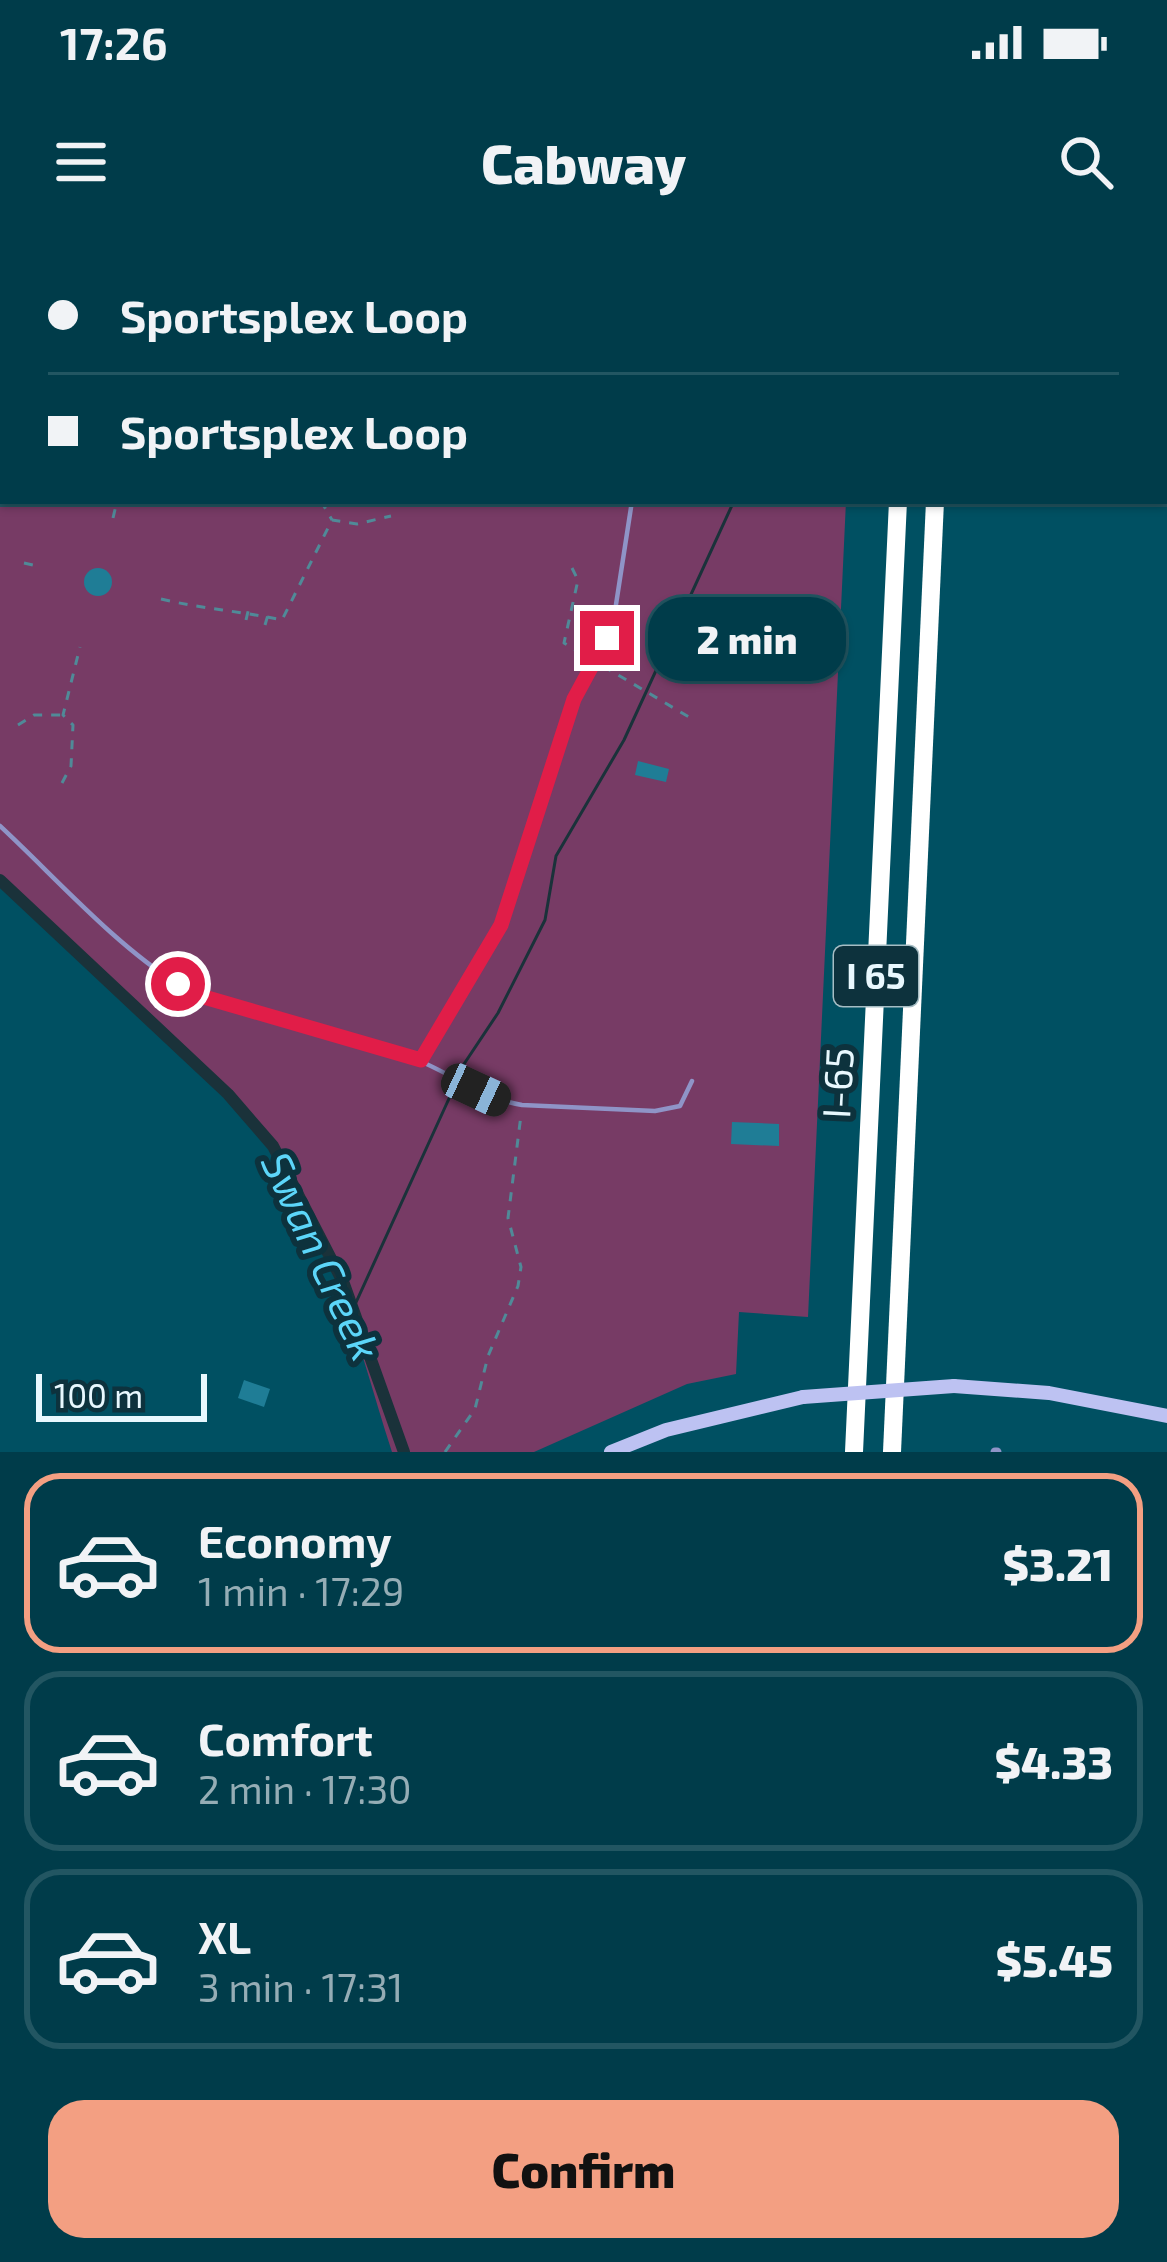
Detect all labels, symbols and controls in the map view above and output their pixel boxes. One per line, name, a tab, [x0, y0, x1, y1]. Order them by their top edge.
text: 17:26	[60, 15, 167, 69]
icon: menu	[48, 129, 114, 195]
icon: search	[1053, 129, 1119, 195]
text: Cabway	[481, 130, 686, 195]
text: Sportsplex Loop	[120, 288, 468, 342]
text: Sportsplex Loop	[120, 404, 468, 458]
callout: 2 min	[649, 596, 847, 680]
route end	[580, 611, 634, 665]
text: 2 min	[696, 615, 798, 662]
road number: I 65	[834, 946, 918, 1006]
route start	[151, 957, 205, 1011]
street label: I-65	[811, 1046, 862, 1120]
car	[436, 1058, 516, 1122]
water label: Swan Creek	[253, 1143, 393, 1367]
scale bar	[36, 1368, 207, 1421]
text: 100 m	[54, 1375, 143, 1415]
icon: car	[54, 1509, 162, 1617]
text: Economy	[198, 1513, 392, 1567]
text: $3.21	[1003, 1536, 1113, 1590]
text: 1 min · 17:29	[198, 1567, 404, 1614]
icon: car	[54, 1707, 162, 1815]
text: Comfort	[198, 1711, 373, 1765]
text: $4.33	[994, 1734, 1113, 1788]
text: 2 min · 17:30	[198, 1765, 412, 1812]
icon: car	[54, 1905, 162, 2013]
text: XL	[198, 1909, 251, 1963]
text: $5.45	[996, 1932, 1113, 1986]
text: 3 min · 17:31	[198, 1963, 403, 2010]
button: Confirm	[48, 2100, 1119, 2238]

